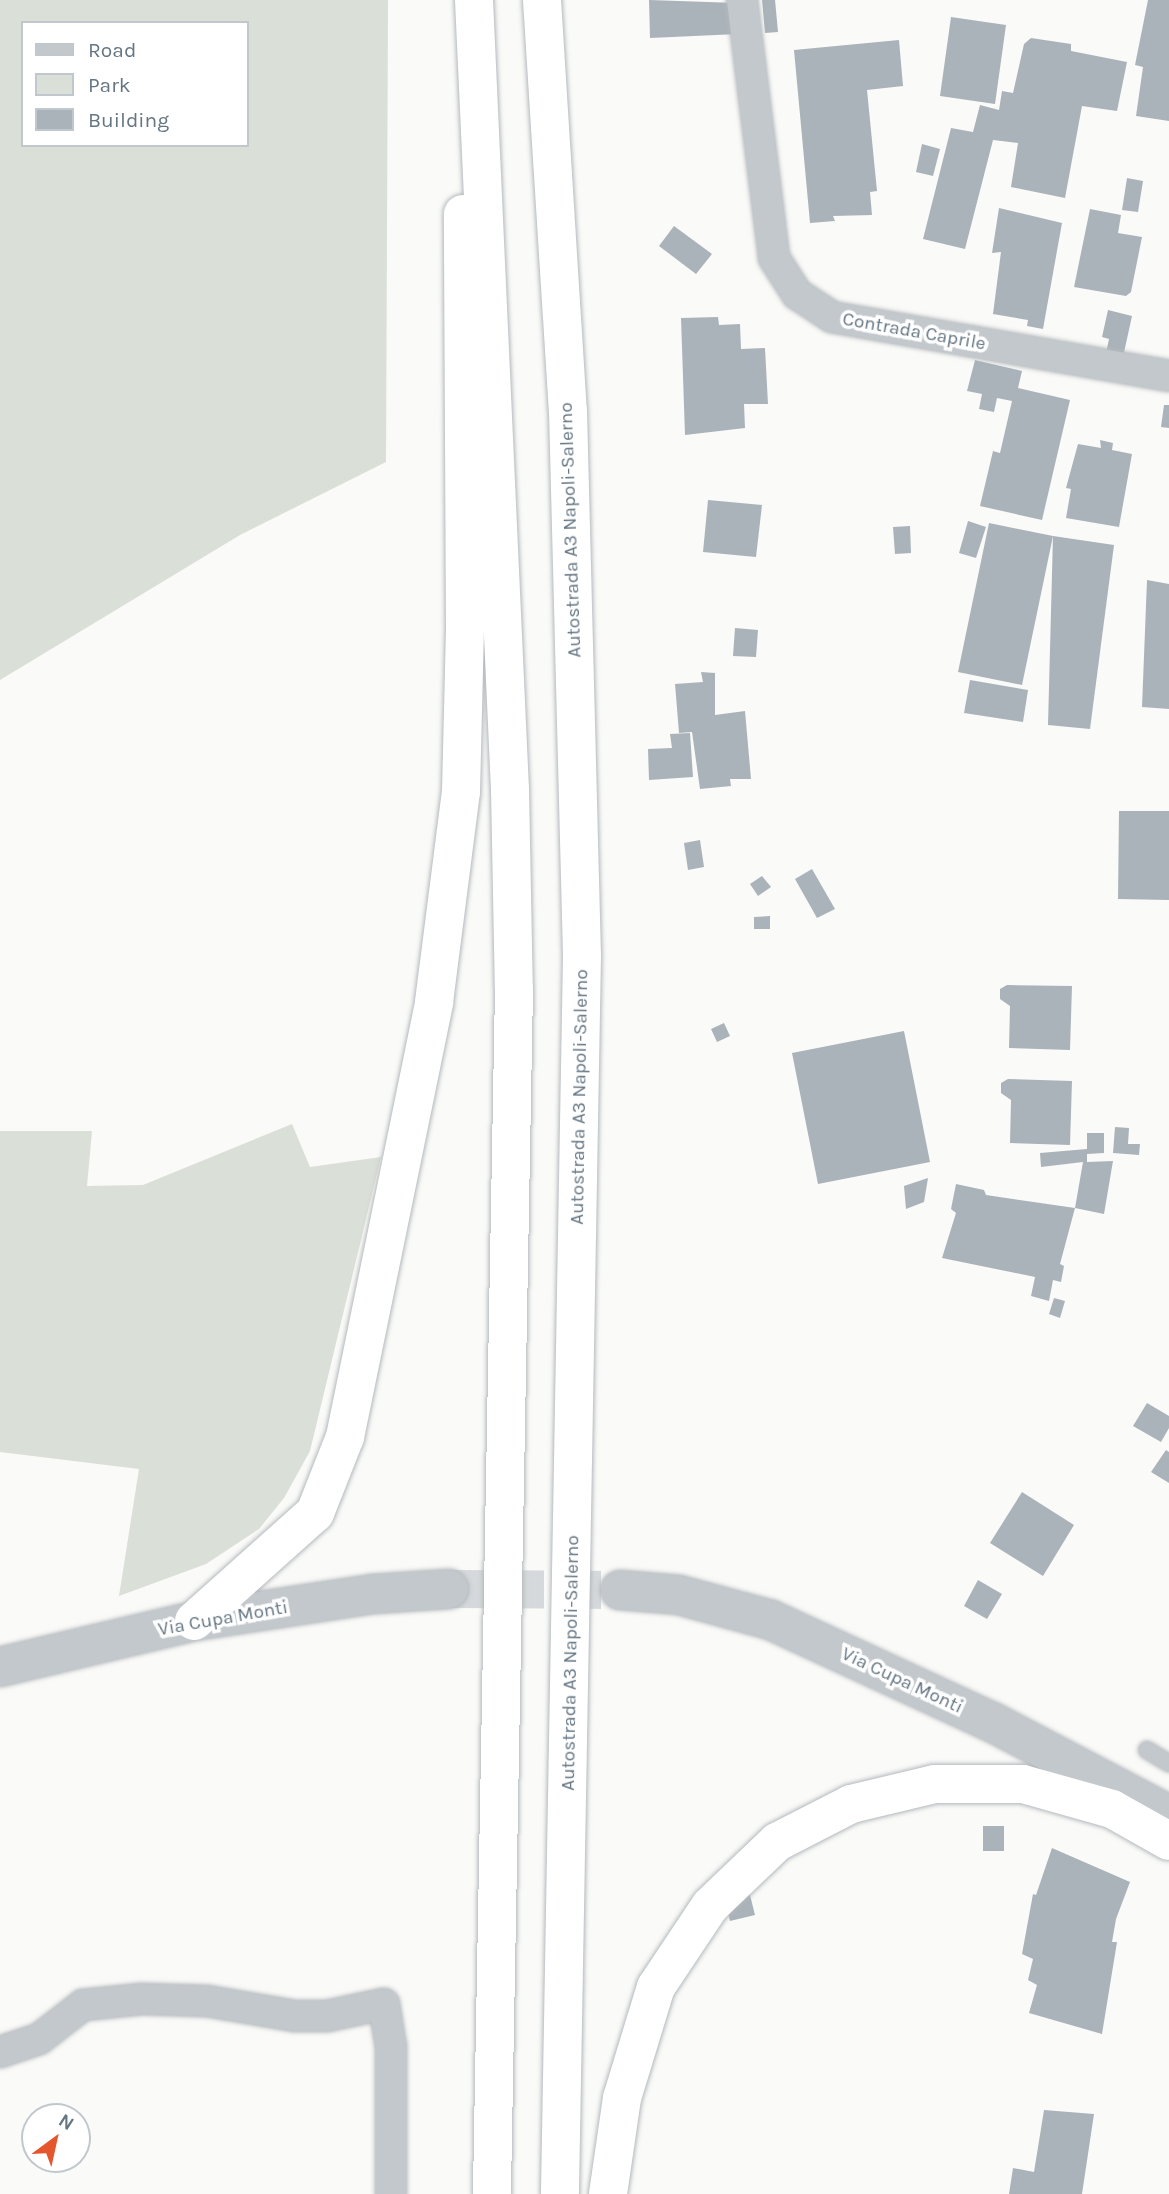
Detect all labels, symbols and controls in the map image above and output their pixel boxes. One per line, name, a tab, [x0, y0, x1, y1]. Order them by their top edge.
legend	[21, 21, 248, 147]
text: Road	[88, 38, 136, 62]
text: Park	[88, 73, 131, 97]
text: Building	[88, 108, 169, 132]
street label: Contrada Caprile	[841, 308, 987, 356]
street label: Autostrada A3 Napoli-Salerno	[555, 402, 587, 658]
street label: Autostrada A3 Napoli-Salerno	[566, 969, 594, 1225]
street label: Autostrada A3 Napoli-Salerno	[557, 1535, 585, 1791]
street label: Via Cupa Monti	[156, 1596, 290, 1642]
street label: Via Cupa Monti	[838, 1643, 966, 1719]
north arrow	[21, 2103, 91, 2173]
text: N	[55, 2109, 78, 2135]

